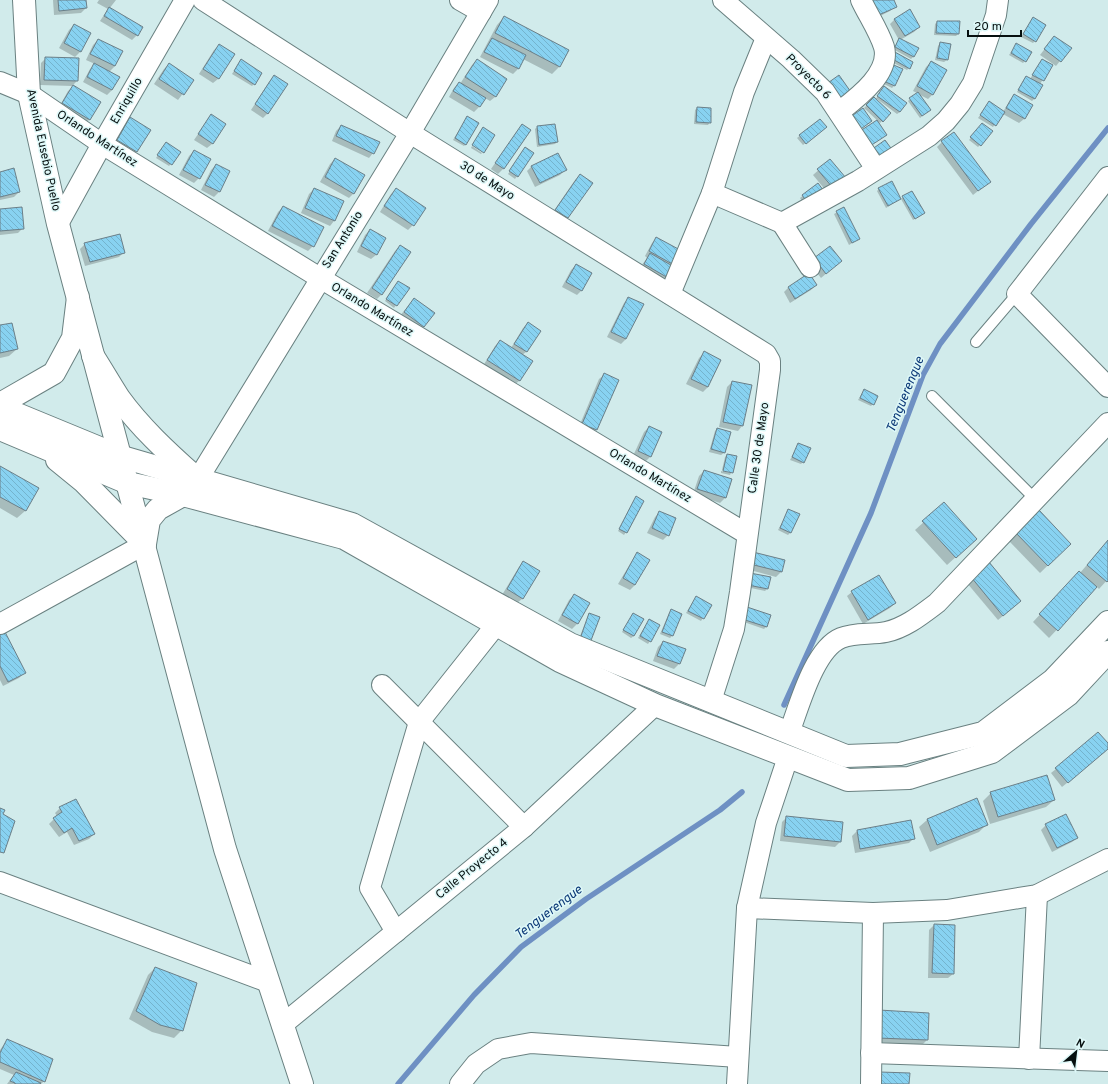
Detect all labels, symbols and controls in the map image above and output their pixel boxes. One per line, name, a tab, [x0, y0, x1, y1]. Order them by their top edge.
scale bar	[968, 12, 1021, 38]
text: 20 m	[974, 19, 1002, 35]
street label: Proyecto 6	[782, 51, 834, 103]
street label: Enriquillo	[107, 75, 147, 127]
street label: Avenida Eusebio Puello	[22, 87, 64, 213]
street label: Orlando Martínez	[53, 107, 141, 171]
street label: 30 de Mayo	[456, 158, 518, 204]
street label: San Antonio	[319, 208, 367, 272]
street label: Orlando Martínez	[328, 279, 416, 341]
water label: Tenguerengue	[884, 354, 929, 435]
street label: Calle 30 de Mayo	[745, 401, 773, 495]
street label: Orlando Martínez	[606, 445, 694, 507]
street label: Calle Proyecto 4	[433, 835, 511, 903]
water label: Tenguerengue	[512, 882, 586, 944]
north arrow	[1056, 1032, 1096, 1072]
text: N	[1073, 1036, 1087, 1052]

